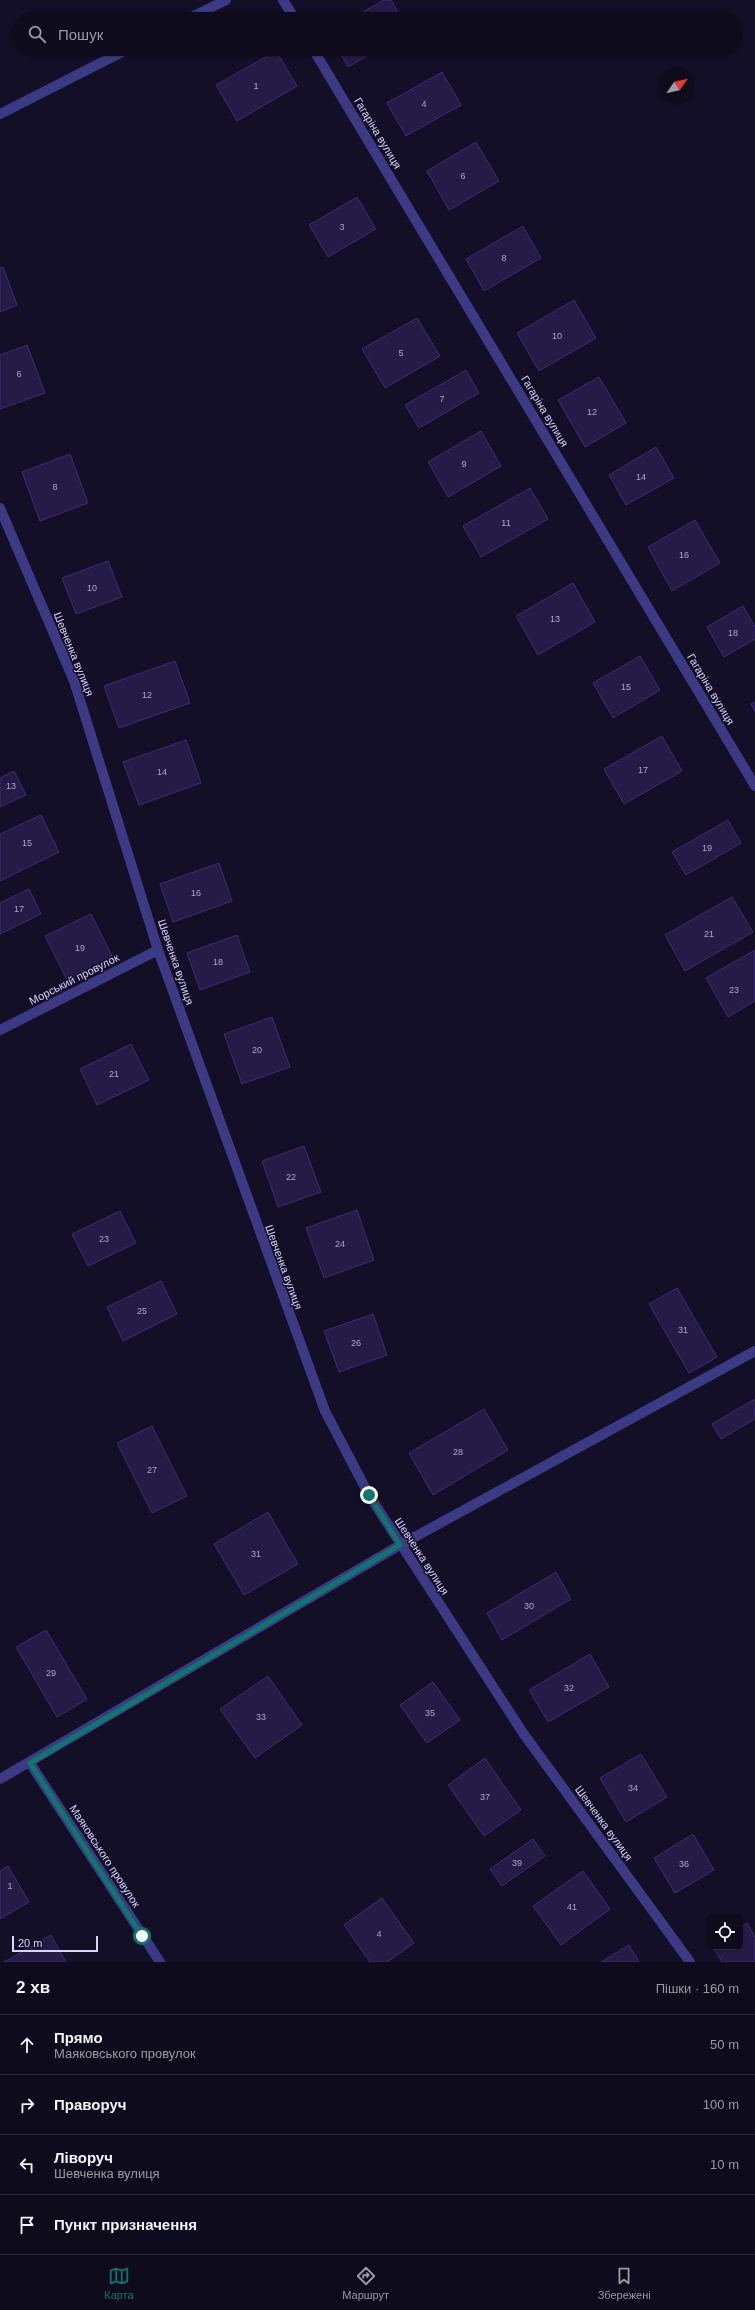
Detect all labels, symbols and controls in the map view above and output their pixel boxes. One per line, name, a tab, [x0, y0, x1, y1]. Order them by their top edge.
search box	[12, 12, 743, 56]
icon: search	[26, 23, 48, 45]
text: Пошук	[58, 26, 103, 43]
north arrow	[659, 68, 695, 104]
house number: 1	[253, 81, 259, 91]
street label: Гагаріна вулиця	[352, 95, 404, 171]
house number: 4	[421, 99, 427, 109]
house number: 6	[460, 171, 466, 181]
house number: 3	[339, 222, 345, 232]
house number: 8	[501, 253, 507, 263]
house number: 10	[552, 331, 562, 341]
house number: 5	[398, 348, 404, 358]
house number: 6	[16, 369, 22, 379]
street label: Гагаріна вулиця	[519, 373, 571, 449]
house number: 7	[439, 394, 445, 404]
house number: 12	[587, 407, 597, 417]
house number: 9	[461, 459, 467, 469]
house number: 14	[636, 472, 646, 482]
house number: 8	[52, 482, 58, 492]
house number: 11	[501, 518, 511, 528]
house number: 16	[679, 550, 689, 560]
house number: 10	[87, 583, 97, 593]
street label: Шевченка вулиця	[52, 610, 96, 698]
house number: 13	[550, 614, 560, 624]
house number: 18	[728, 628, 738, 638]
street label: Гагаріна вулиця	[685, 651, 737, 727]
house number: 15	[621, 682, 631, 692]
house number: 12	[142, 690, 152, 700]
house number: 17	[638, 765, 648, 775]
house number: 14	[157, 767, 167, 777]
house number: 13	[6, 781, 16, 791]
house number: 15	[22, 838, 32, 848]
house number: 19	[702, 843, 712, 853]
house number: 16	[191, 888, 201, 898]
house number: 17	[14, 904, 24, 914]
street label: Шевченка вулиця	[156, 918, 196, 1006]
house number: 21	[704, 929, 714, 939]
house number: 19	[75, 943, 85, 953]
street label: Морський провулок	[27, 951, 121, 1007]
house number: 18	[213, 957, 223, 967]
house number: 23	[729, 985, 739, 995]
house number: 20	[252, 1045, 262, 1055]
house number: 21	[109, 1069, 119, 1079]
house number: 22	[286, 1172, 296, 1182]
street label: Шевченка вулиця	[263, 1223, 305, 1311]
house number: 23	[99, 1234, 109, 1244]
house number: 24	[335, 1239, 345, 1249]
house number: 25	[137, 1306, 147, 1316]
house number: 31	[678, 1325, 688, 1335]
house number: 26	[351, 1338, 361, 1348]
house number: 28	[453, 1447, 463, 1457]
house number: 27	[147, 1465, 157, 1475]
route end	[360, 1486, 378, 1504]
street label: Шевченка вулиця	[393, 1515, 451, 1597]
house number: 31	[251, 1549, 261, 1559]
house number: 30	[524, 1601, 534, 1611]
house number: 29	[46, 1668, 56, 1678]
house number: 32	[564, 1683, 574, 1693]
house number: 35	[425, 1708, 435, 1718]
house number: 33	[256, 1712, 266, 1722]
street label: Шевченка вулиця	[573, 1783, 635, 1863]
house number: 34	[628, 1783, 638, 1793]
house number: 37	[480, 1792, 490, 1802]
street label: Маяковського провулок	[67, 1802, 143, 1910]
house number: 39	[512, 1858, 522, 1868]
house number: 36	[679, 1859, 689, 1869]
house number: 1	[7, 1881, 13, 1891]
house number: 41	[567, 1902, 577, 1912]
map controls	[707, 1914, 743, 1950]
button: locate	[707, 1914, 743, 1950]
route start	[133, 1927, 151, 1945]
house number: 4	[376, 1929, 382, 1939]
scale bar	[12, 1934, 98, 1953]
text: 20 m	[18, 1937, 42, 1949]
text: 2 хв	[16, 1978, 50, 1997]
text: Пішки · 160 m	[656, 1981, 739, 1996]
text: Прямо	[54, 2029, 103, 2046]
icon: ahead	[16, 2034, 38, 2056]
text: 50 m	[710, 2037, 739, 2052]
text: Маяковського провулок	[54, 2046, 196, 2061]
icon: right	[16, 2094, 38, 2116]
text: Праворуч	[54, 2096, 127, 2113]
text: 100 m	[703, 2097, 739, 2112]
text: Ліворуч	[54, 2149, 113, 2166]
icon: left	[16, 2154, 38, 2176]
text: 10 m	[710, 2157, 739, 2172]
text: Шевченка вулиця	[54, 2166, 160, 2181]
icon: arrive	[16, 2214, 38, 2236]
text: Пункт призначення	[54, 2216, 197, 2233]
tab: Карта	[104, 2265, 134, 2301]
tab: Маршрут	[342, 2265, 389, 2301]
tab: Збережені	[598, 2265, 651, 2301]

